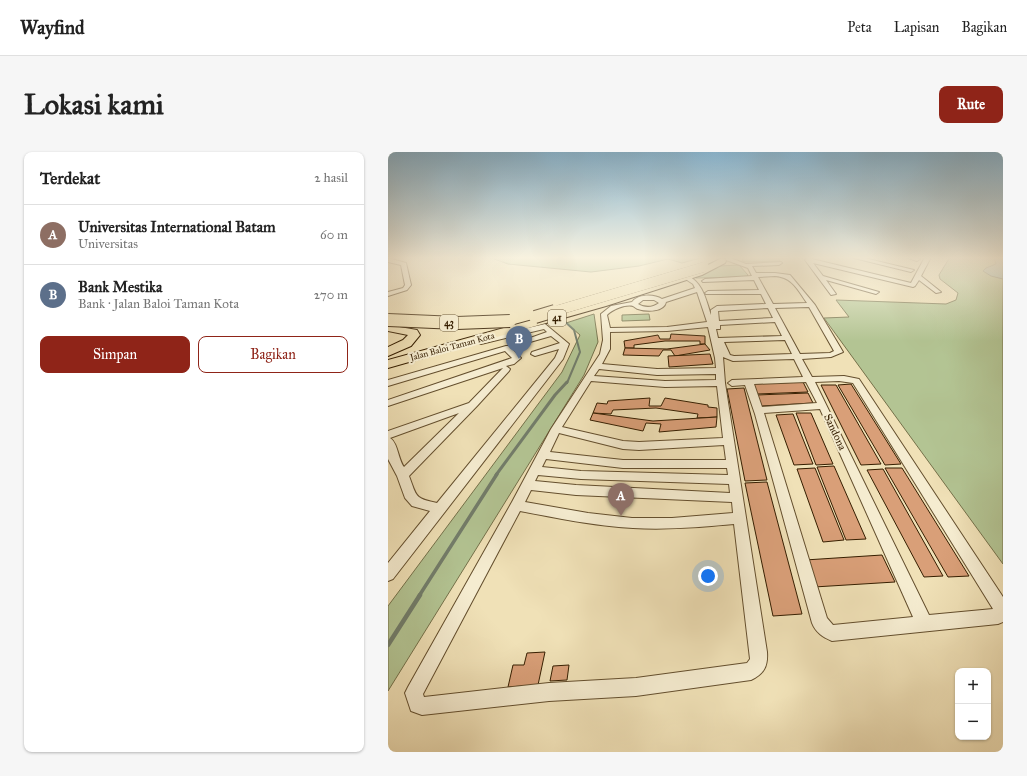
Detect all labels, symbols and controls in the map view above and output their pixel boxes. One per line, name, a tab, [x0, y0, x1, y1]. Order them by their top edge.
text: Wayfind	[20, 16, 85, 39]
text: Peta	[847, 19, 872, 36]
text: Lapisan	[894, 19, 939, 36]
text: Bagikan	[961, 19, 1007, 36]
button: Rute	[939, 86, 1003, 123]
text: Lokasi kami	[24, 87, 164, 122]
text: Terdekat	[40, 168, 100, 189]
text: 2 hasil	[314, 170, 348, 186]
text: Universitas International Batam	[78, 218, 276, 236]
text: A	[49, 227, 57, 243]
text: 60 m	[320, 227, 348, 243]
text: Universitas	[78, 236, 138, 252]
text: Bank Mestika	[78, 278, 162, 296]
text: B	[49, 287, 57, 303]
text: 270 m	[314, 287, 348, 303]
text: Bank · Jalan Baloi Taman Kota	[78, 296, 239, 312]
road number: 41	[548, 310, 566, 326]
road number: 43	[440, 315, 458, 331]
pin: B	[506, 326, 532, 359]
street label: Jalan Baloi Taman Kota	[408, 329, 496, 364]
button: Simpan	[40, 336, 190, 373]
button: Bagikan	[198, 336, 348, 373]
street label: Sandona	[821, 412, 849, 453]
pin: A	[608, 483, 634, 516]
your location	[698, 566, 718, 586]
map controls	[955, 668, 991, 740]
button: +	[955, 668, 991, 704]
button: −	[955, 704, 991, 740]

